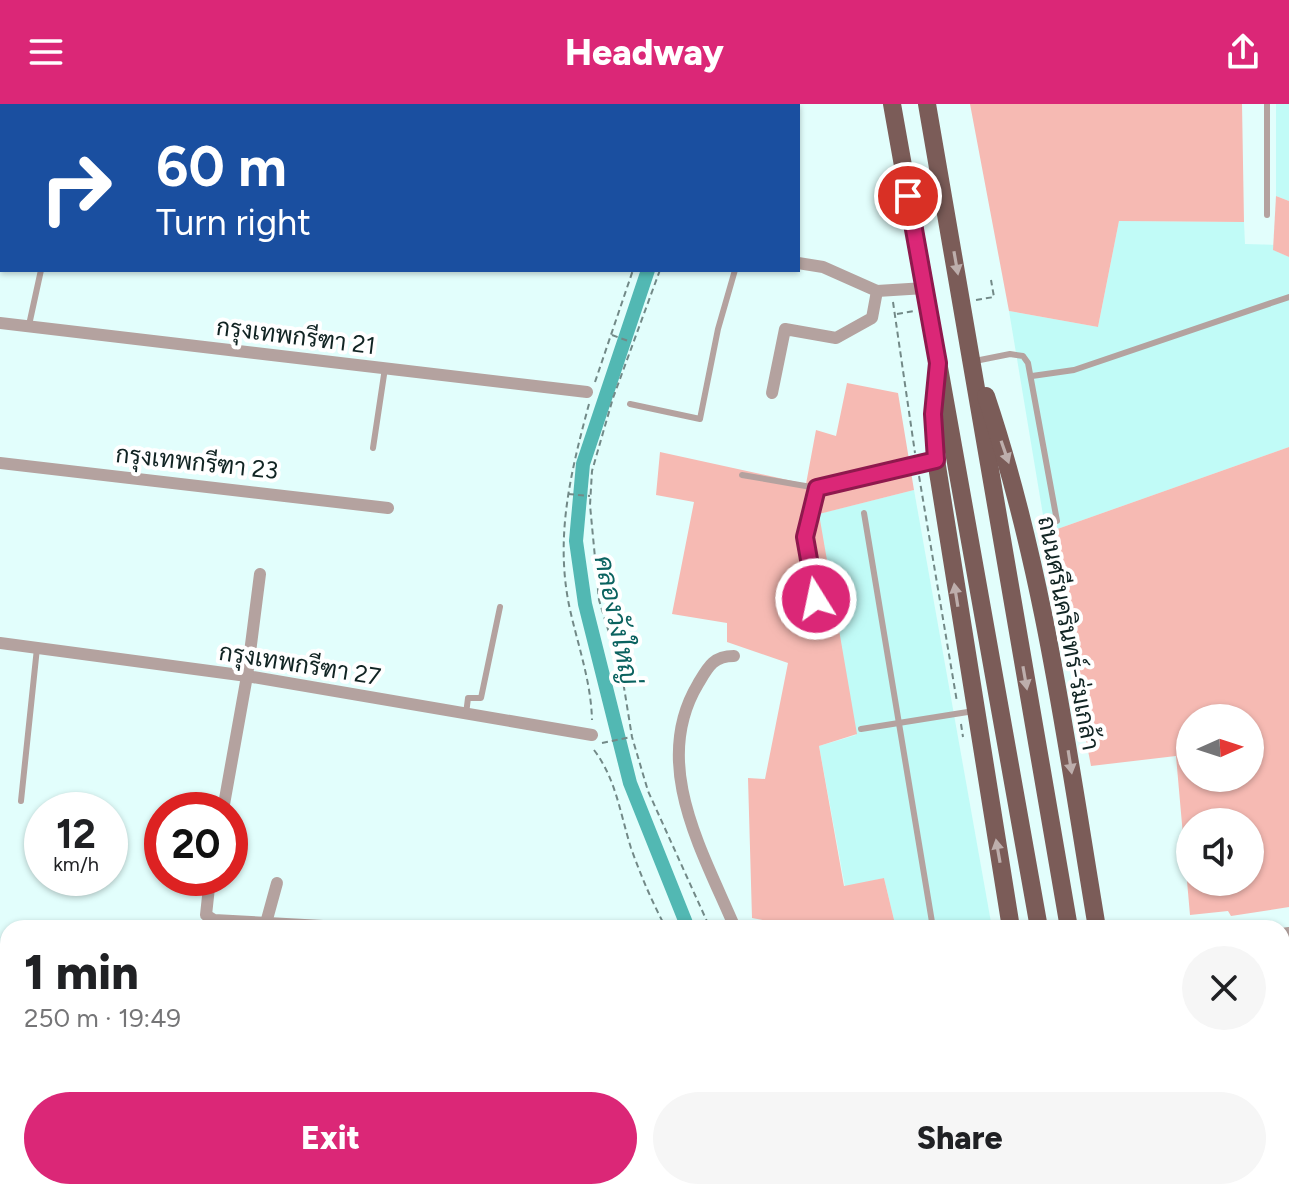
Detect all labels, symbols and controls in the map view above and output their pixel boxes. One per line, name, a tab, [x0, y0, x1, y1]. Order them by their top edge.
icon: menu	[24, 30, 68, 74]
icon: share	[1221, 30, 1265, 74]
text: Headway	[565, 31, 724, 74]
text: 60 m	[156, 133, 287, 200]
icon: right	[24, 136, 128, 240]
pin	[874, 162, 942, 230]
icon: arrive	[886, 174, 930, 218]
text: Turn right	[156, 201, 311, 244]
one-way arrow	[950, 251, 962, 276]
street label: กรุงเทพกรีฑา 21	[215, 312, 377, 362]
street label: กรุงเทพกรีฑา 23	[114, 439, 280, 487]
one-way arrow	[1000, 441, 1012, 465]
street label: ถนนศรีนครินทร์-ร่มเกล้า	[1032, 513, 1107, 752]
water label: คลองวังใหญ่	[588, 553, 647, 689]
position arrow	[774, 557, 858, 641]
one-way arrow	[949, 582, 961, 607]
street label: กรุงเทพกรีฑา 27	[217, 637, 383, 693]
one-way arrow	[1019, 665, 1031, 690]
north arrow	[1176, 704, 1264, 792]
map controls	[1176, 704, 1264, 896]
one-way arrow	[1064, 749, 1076, 774]
speed limit sign: 20	[144, 792, 248, 896]
button: sound	[1176, 808, 1264, 896]
text: 12	[56, 810, 96, 858]
one-way arrow	[991, 838, 1004, 863]
text: km/h	[53, 852, 99, 876]
text: 1 min	[24, 943, 139, 1001]
button: close	[1182, 946, 1266, 1030]
text: 250 m · 19:49	[24, 1002, 181, 1034]
button: Exit	[24, 1092, 637, 1184]
button: Share	[653, 1092, 1266, 1184]

